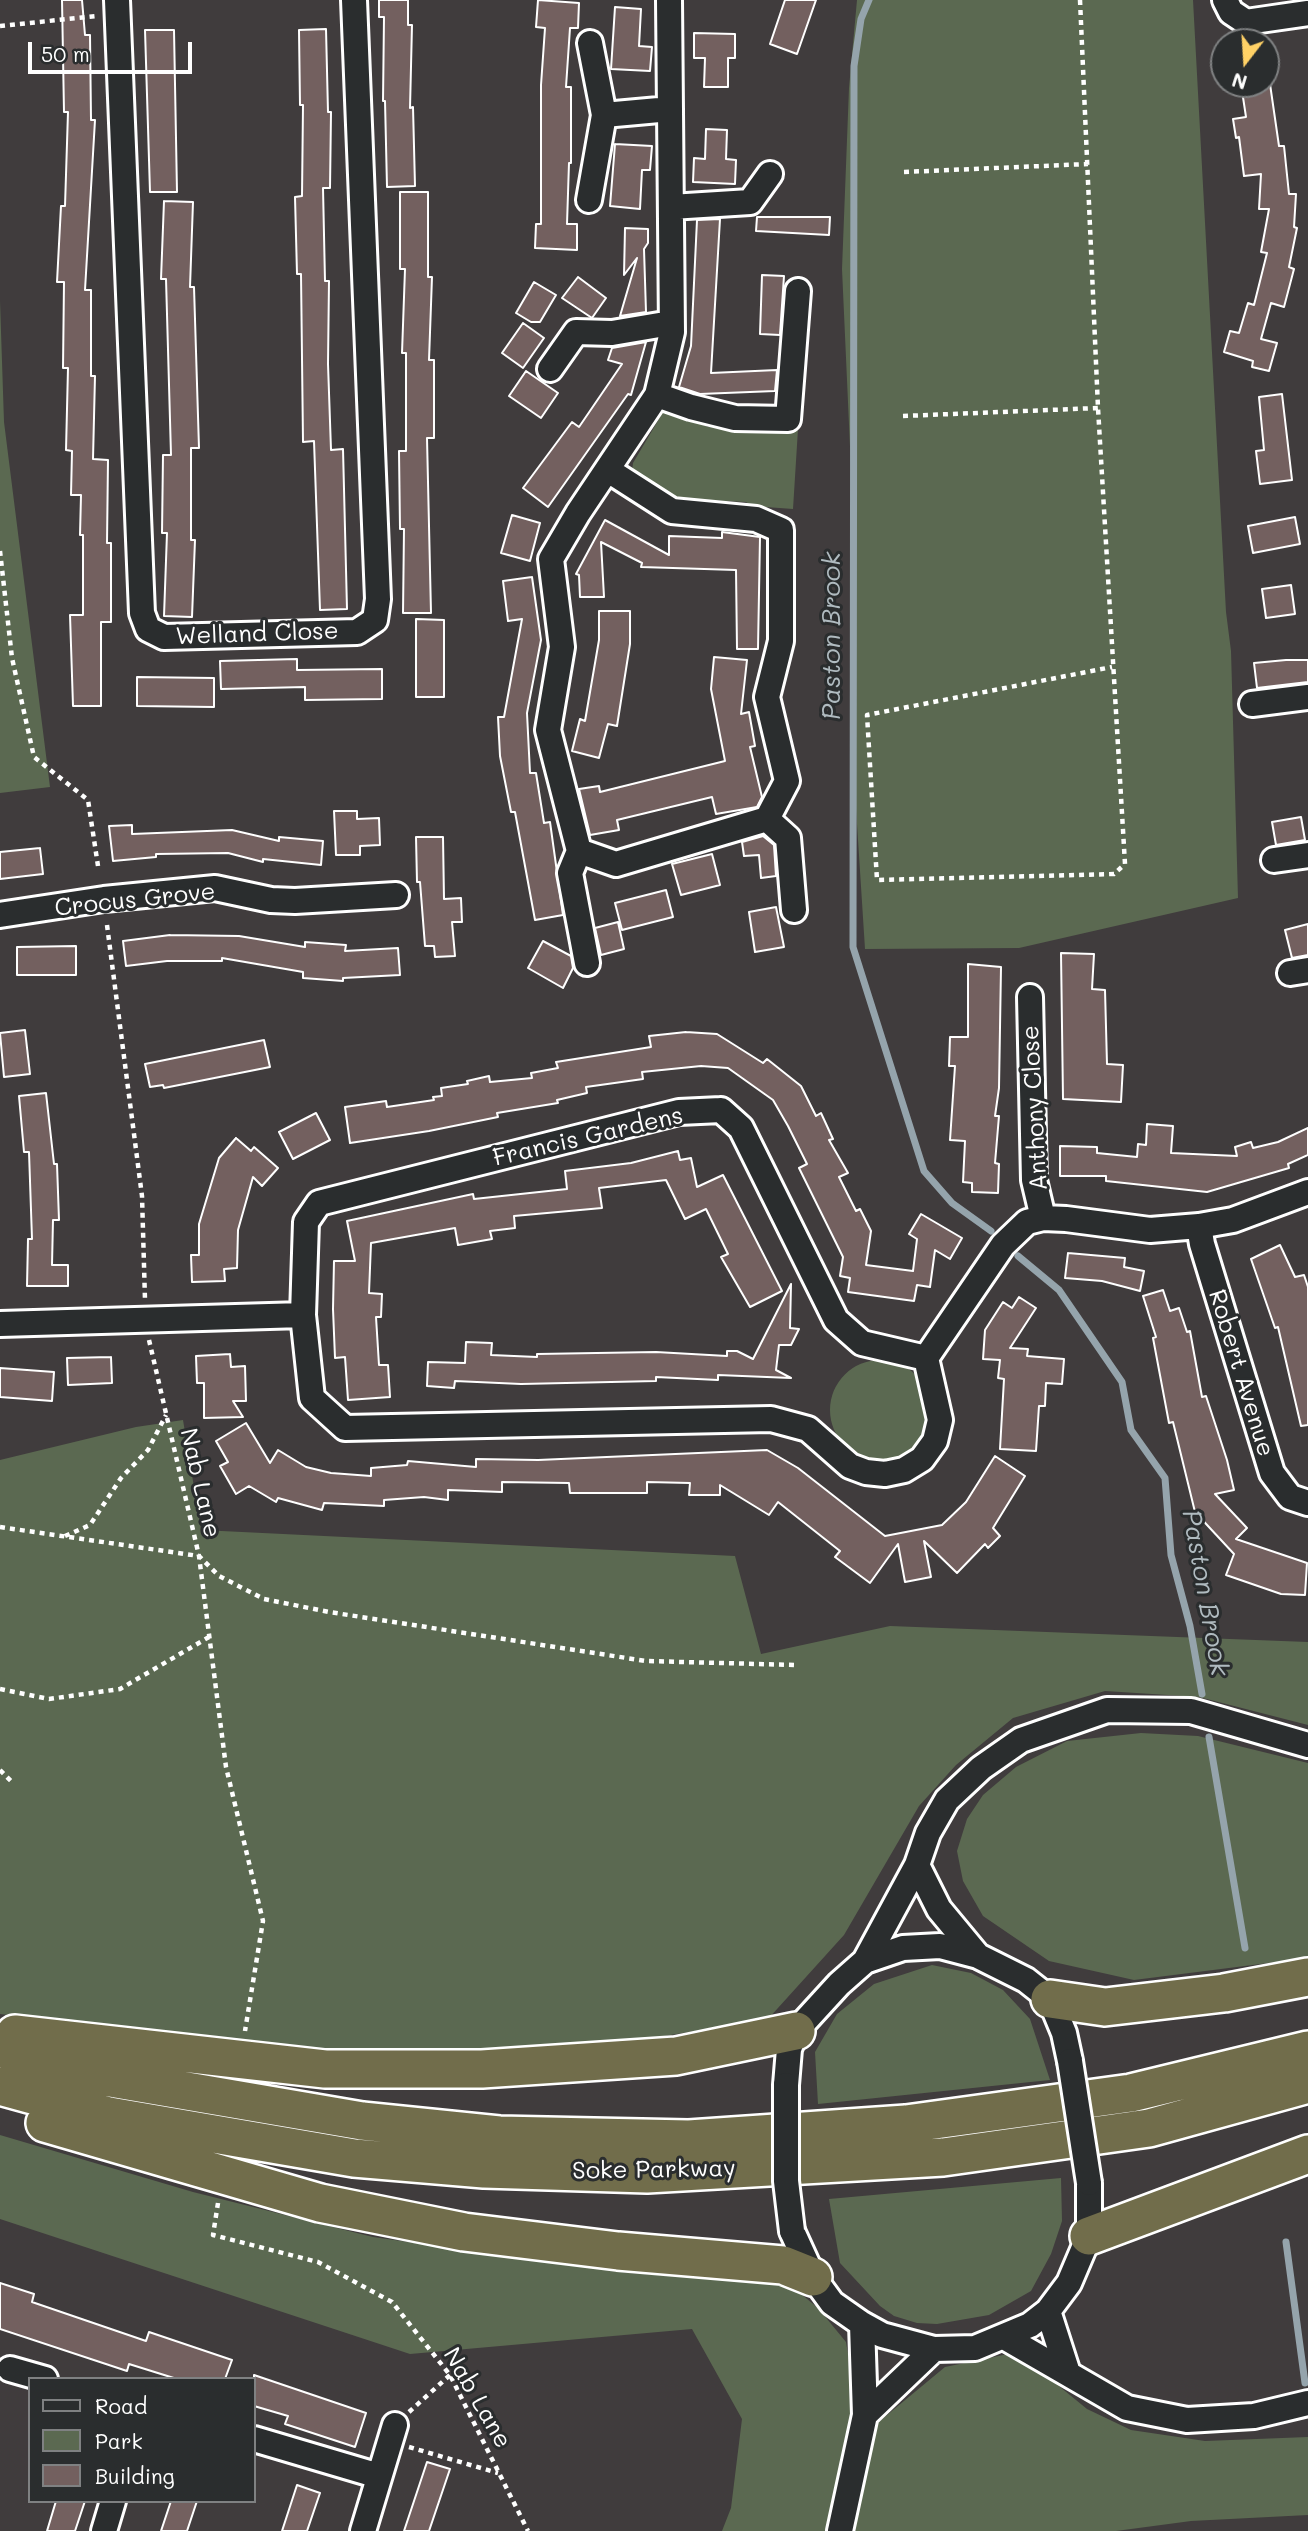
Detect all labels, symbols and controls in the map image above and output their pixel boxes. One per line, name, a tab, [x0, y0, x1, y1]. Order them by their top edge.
scale bar	[32, 28, 196, 72]
north arrow	[1210, 28, 1280, 98]
text: 50 m	[41, 40, 90, 67]
text: N	[1229, 68, 1250, 96]
water label: Paston Brook	[816, 552, 848, 720]
street label: Welland Close	[175, 617, 339, 651]
street label: Crocus Grove	[53, 877, 217, 923]
street label: Anthony Close	[1016, 1025, 1054, 1191]
street label: Francis Gardens	[490, 1101, 686, 1173]
street label: Robert Avenue	[1202, 1286, 1280, 1460]
street label: Nab Lane	[173, 1426, 227, 1540]
water label: Paston Brook	[1175, 1507, 1235, 1679]
street label: Soke Parkway	[572, 2154, 736, 2186]
street label: Nab Lane	[437, 2343, 517, 2453]
legend	[28, 2377, 256, 2503]
text: Road	[95, 2392, 147, 2419]
text: Park	[95, 2427, 143, 2454]
text: Building	[95, 2462, 175, 2489]

